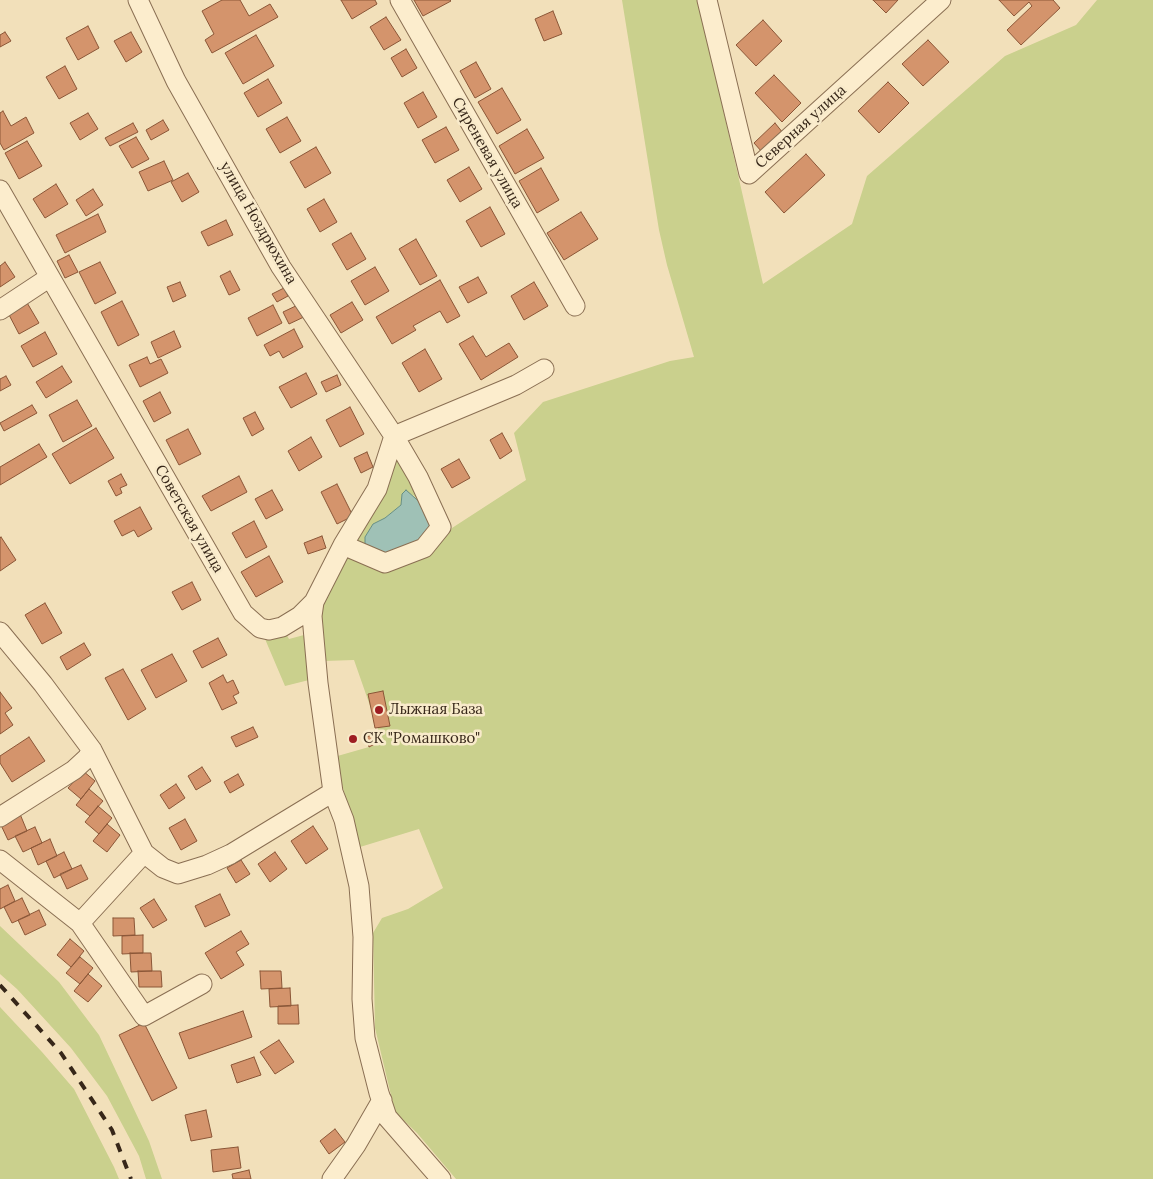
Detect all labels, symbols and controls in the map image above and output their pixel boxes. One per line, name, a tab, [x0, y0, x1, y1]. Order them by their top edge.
street label: Северная улица	[752, 82, 850, 172]
street label: Сиреневая улица	[448, 94, 526, 212]
street label: улица Ноздрюхина	[216, 158, 300, 288]
street label: Советская улица	[151, 462, 227, 576]
place label: Лыжная База	[389, 701, 483, 719]
marker: Лыжная База	[373, 704, 385, 716]
place label: СК "Ромашково"	[363, 730, 480, 748]
marker: СК "Ромашково"	[347, 733, 359, 745]

